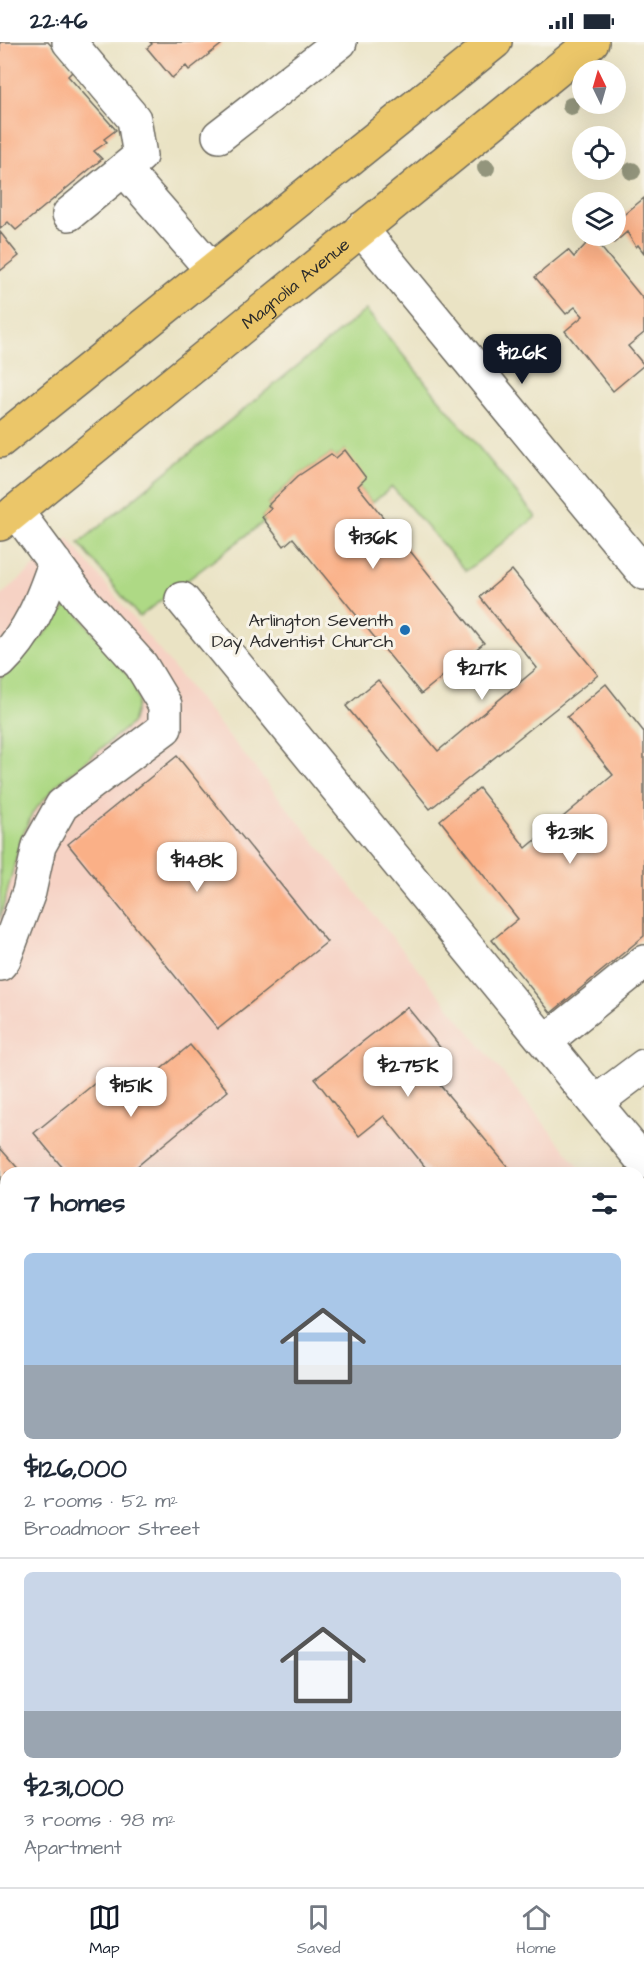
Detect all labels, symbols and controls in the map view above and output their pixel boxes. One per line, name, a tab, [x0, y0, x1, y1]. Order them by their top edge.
text: 22:46	[30, 6, 88, 37]
north arrow	[572, 60, 626, 114]
map controls	[572, 60, 626, 246]
button: locate	[572, 126, 626, 180]
button: layers	[572, 192, 626, 246]
street label: Magnolia Avenue	[236, 232, 355, 335]
pin: $126K	[480, 334, 564, 385]
text: $126K	[497, 339, 547, 367]
pin: $136K	[331, 519, 415, 570]
text: $136K	[349, 524, 397, 552]
place label: Arlington Seventh Day Adventist Church	[212, 608, 393, 655]
marker: Arlington Seventh Day Adventist Church	[398, 623, 412, 637]
pin: $217K	[440, 650, 524, 701]
text: $217K	[457, 655, 507, 683]
pin: $231K	[528, 814, 612, 865]
text: $231K	[546, 819, 594, 847]
pin: $148K	[155, 842, 239, 893]
text: $148K	[171, 847, 223, 875]
pin: $275K	[366, 1047, 450, 1098]
text: $275K	[377, 1052, 439, 1080]
pin: $151K	[89, 1067, 173, 1118]
text: $151K	[110, 1072, 152, 1100]
text: 7 homes	[24, 1185, 125, 1221]
icon: filters	[588, 1187, 621, 1220]
icon: home	[269, 1292, 377, 1400]
text: $126,000	[24, 1451, 127, 1487]
text: 2 rooms · 52 m²	[24, 1487, 178, 1515]
text: Broadmoor Street	[24, 1515, 200, 1543]
icon: home	[269, 1611, 377, 1719]
text: $231,000	[24, 1770, 124, 1806]
text: 3 rooms · 98 m²	[24, 1806, 176, 1834]
text: Apartment	[24, 1834, 122, 1862]
tab: Map	[88, 1901, 121, 1959]
tab: Saved	[297, 1901, 340, 1959]
tab: Home	[516, 1901, 556, 1959]

